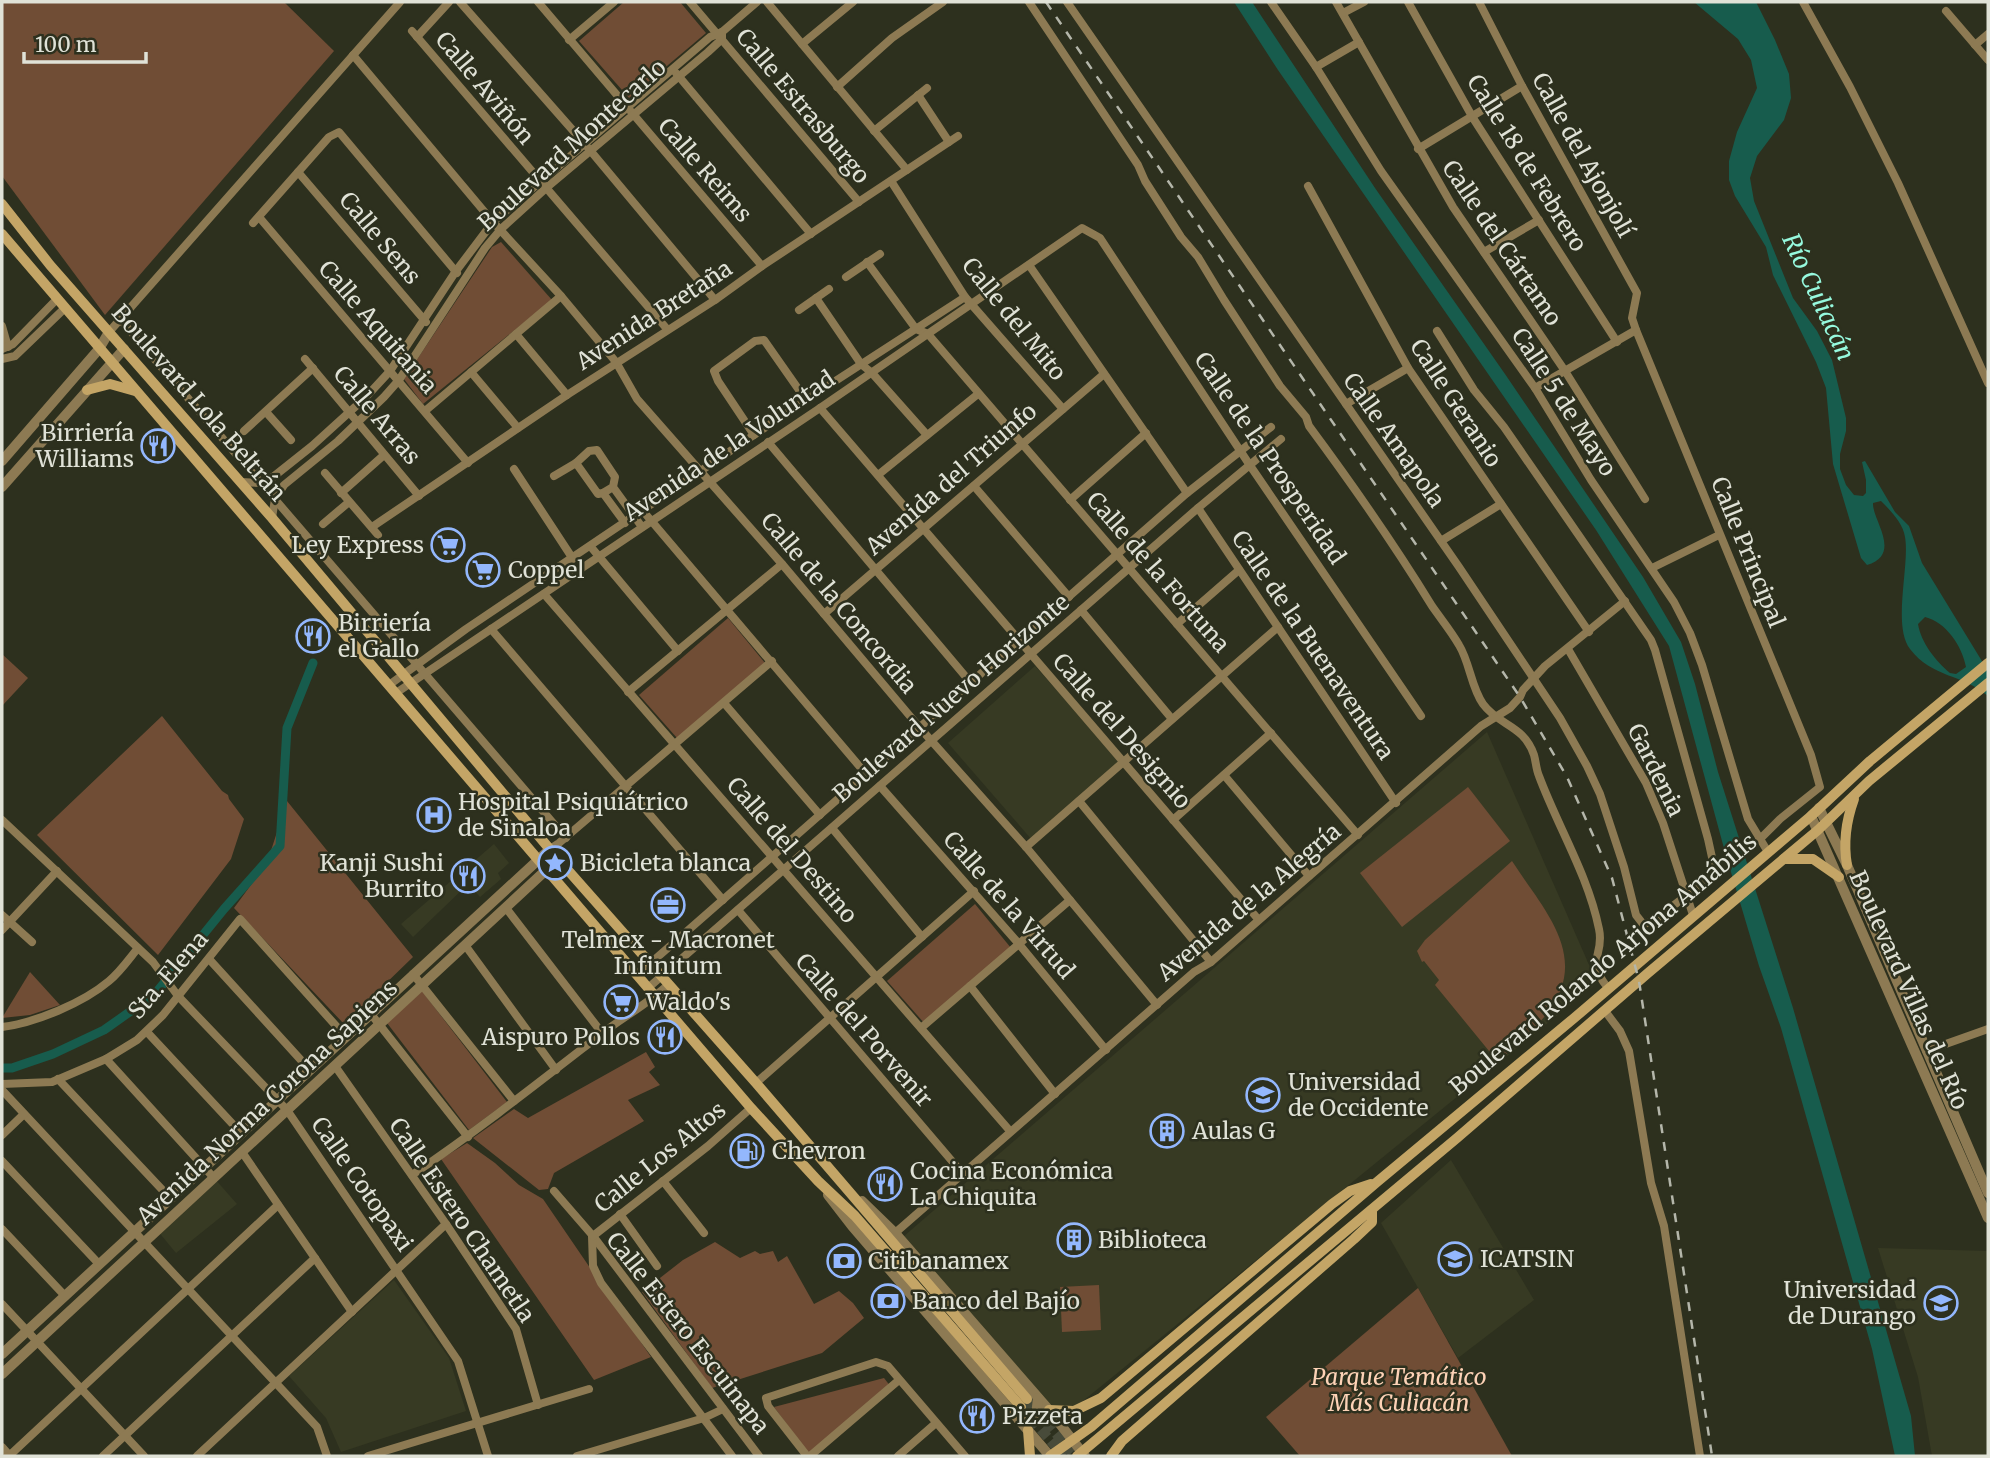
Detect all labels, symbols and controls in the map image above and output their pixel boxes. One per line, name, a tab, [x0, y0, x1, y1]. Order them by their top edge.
scale bar	[24, 21, 147, 65]
street label: Calle Estrasburgo	[730, 22, 877, 189]
street label: Calle Aviñón	[430, 25, 541, 150]
text: 100 m	[35, 31, 97, 58]
street label: Boulevard Montecarlo	[472, 52, 672, 237]
street label: Calle del Ajonjolí	[1526, 67, 1641, 243]
street label: Calle 18 de Febrero	[1461, 69, 1594, 257]
street label: Calle Reims	[652, 112, 759, 228]
street label: Calle del Cártamo	[1436, 154, 1569, 331]
street label: Calle Sens	[333, 186, 427, 290]
water label: Río Culiacán	[1776, 228, 1861, 365]
street label: Calle del Mito	[956, 251, 1073, 386]
street label: Avenida Bretaña	[569, 253, 737, 376]
street label: Calle Aquitania	[313, 254, 444, 399]
street label: Boulevard Lola Beltrán	[106, 298, 293, 507]
street label: Calle 5 de Mayo	[1506, 322, 1623, 481]
street label: Calle Geranio	[1404, 333, 1509, 472]
street label: Calle de la Prosperidad	[1189, 346, 1352, 569]
street label: Calle Arras	[328, 359, 427, 470]
street label: Avenida de la Voluntad	[616, 364, 840, 528]
street label: Calle Amapola	[1337, 367, 1452, 513]
street label: Avenida del Triunfo	[858, 396, 1042, 562]
place label: Birriería Williams	[35, 418, 134, 473]
restaurant icon: Birriería Williams	[139, 427, 177, 465]
street label: Calle Principal	[1705, 472, 1792, 631]
street label: Calle de la Fortuna	[1081, 485, 1236, 658]
street label: Calle de la Concordia	[755, 506, 924, 699]
street label: Calle de la Buenaventura	[1226, 525, 1401, 765]
supermarket icon: Ley Express	[429, 526, 467, 564]
place label: Ley Express	[291, 530, 424, 559]
supermarket icon: Coppel	[464, 551, 502, 589]
place label: Coppel	[508, 555, 584, 584]
street label: Boulevard Nuevo Horizonte	[827, 587, 1075, 808]
place label: Birriería el Gallo	[338, 608, 431, 663]
restaurant icon: Birriería el Gallo	[294, 617, 332, 655]
street label: Calle del Designio	[1047, 647, 1198, 814]
street label: Gardenia	[1622, 719, 1691, 821]
street label: Calle del Destino	[721, 771, 864, 929]
place label: Hospital Psiquiátrico de Sinaloa	[458, 787, 688, 842]
hospital icon: Hospital Psiquiátrico de Sinaloa	[415, 796, 453, 834]
street label: Avenida de la Alegría	[1150, 816, 1346, 987]
street label: Calle de la Virtud	[937, 825, 1081, 984]
street label: Boulevard Rolando Arjona Amábilis	[1443, 826, 1762, 1101]
place icon: Bicicleta blanca	[536, 844, 574, 882]
place label: Kanji Sushi Burrito	[320, 848, 444, 903]
place label: Bicicleta blanca	[580, 848, 751, 877]
restaurant icon: Kanji Sushi Burrito	[449, 857, 487, 895]
street label: Boulevard Villas del Río	[1844, 866, 1975, 1114]
office icon: Telmex - Macronet Infinitum	[649, 886, 687, 924]
street label: Sta. Elena	[121, 925, 214, 1025]
place label: Telmex - Macronet Infinitum	[561, 925, 775, 980]
street label: Calle del Porvenir	[790, 947, 939, 1113]
street label: Avenida Norma Corona Sapiens	[129, 973, 403, 1231]
supermarket icon: Waldo's	[602, 983, 640, 1021]
place label: Waldo's	[645, 987, 731, 1016]
restaurant icon: Aispuro Pollos	[646, 1018, 684, 1056]
place label: Aispuro Pollos	[481, 1022, 640, 1051]
place label: Universidad de Occidente	[1288, 1067, 1428, 1122]
school or university icon: Universidad de Occidente	[1244, 1076, 1282, 1114]
street label: Calle Los Altos	[588, 1095, 731, 1218]
street label: Calle Cotopaxi	[305, 1111, 419, 1257]
street label: Calle Estero Chametla	[383, 1112, 542, 1328]
building icon: Aulas G	[1148, 1112, 1186, 1150]
place label: Aulas G	[1191, 1116, 1275, 1145]
fuel station icon: Chevron	[728, 1132, 766, 1170]
place label: Chevron	[772, 1136, 866, 1165]
place label: Cocina Económica La Chiquita	[910, 1156, 1113, 1211]
restaurant icon: Cocina Económica La Chiquita	[866, 1165, 904, 1203]
building icon: Biblioteca	[1055, 1221, 1093, 1259]
place label: Biblioteca	[1098, 1225, 1207, 1254]
street label: Calle Estero Escuinapa	[601, 1226, 776, 1439]
school or university icon: ICATSIN	[1436, 1240, 1474, 1278]
bank icon: Citibanamex	[825, 1242, 863, 1280]
place label: ICATSIN	[1480, 1244, 1574, 1273]
place label: Citibanamex	[868, 1246, 1009, 1275]
place label: Universidad de Durango	[1783, 1275, 1916, 1330]
bank icon: Banco del Bajío	[869, 1282, 907, 1320]
school or university icon: Universidad de Durango	[1922, 1284, 1960, 1322]
place label: Banco del Bajío	[912, 1286, 1080, 1315]
park label: Parque Temático Más Culiacán	[1311, 1362, 1487, 1417]
restaurant icon: Pizzeta	[958, 1397, 996, 1435]
place label: Pizzeta	[1002, 1401, 1083, 1430]

